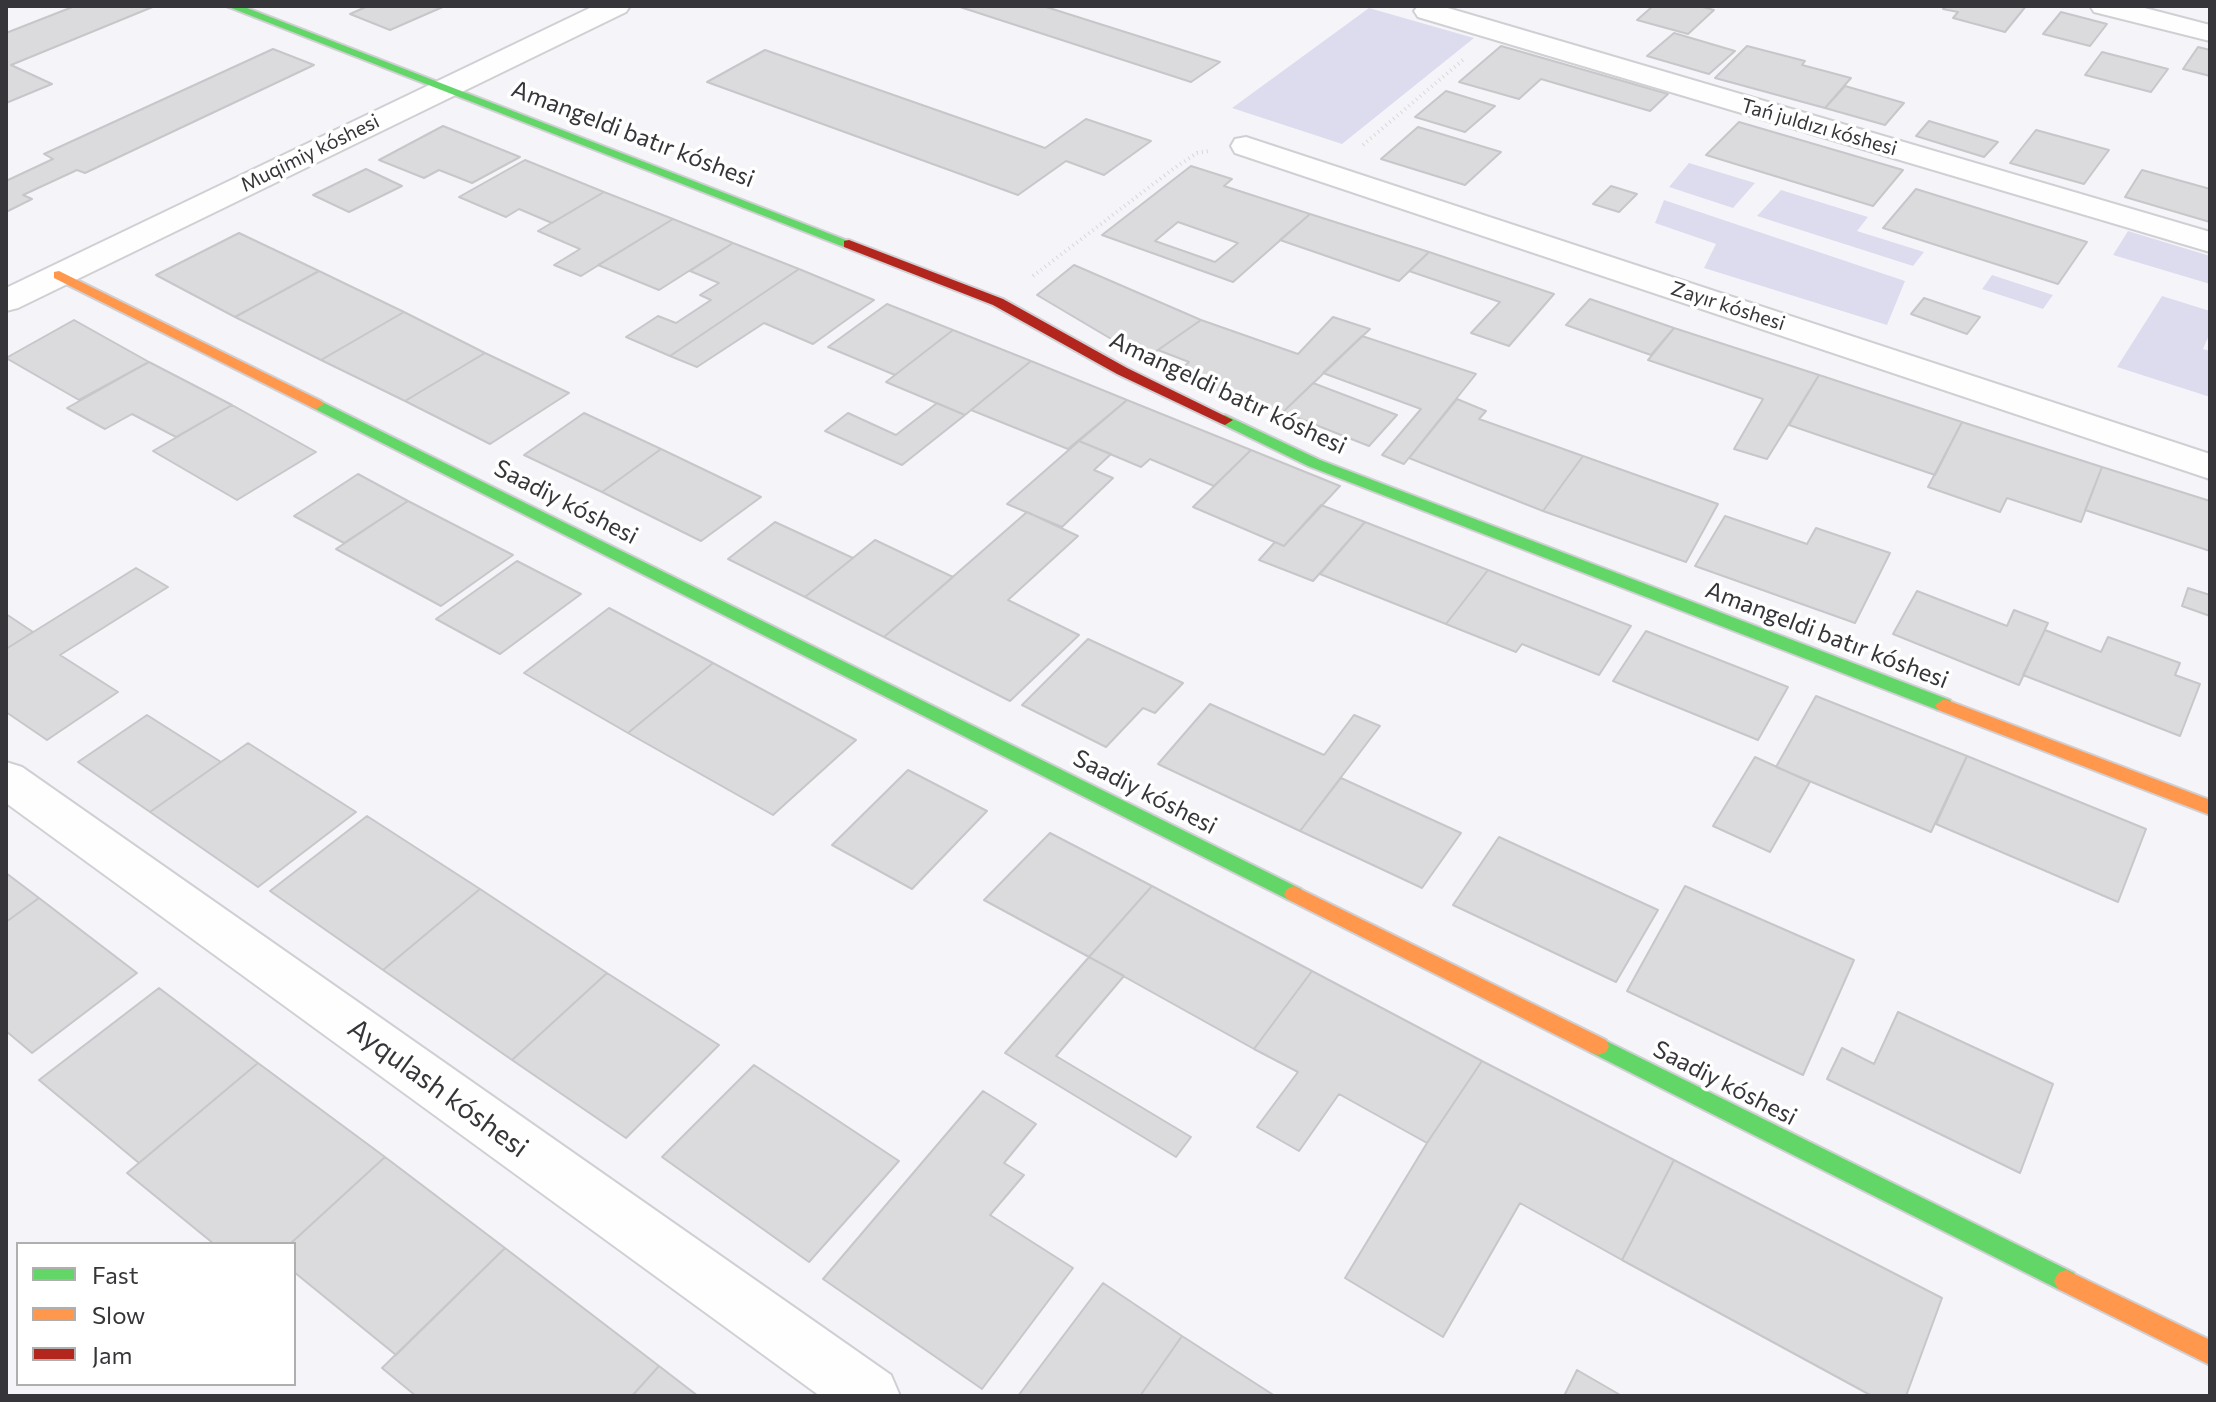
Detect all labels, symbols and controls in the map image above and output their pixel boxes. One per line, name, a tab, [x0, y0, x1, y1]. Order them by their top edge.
street label: Amangeldi batır kóshesi	[507, 74, 759, 194]
street label: Tań juldızı kóshesi	[1738, 93, 1900, 161]
street label: Muqimiy kóshesi	[237, 109, 383, 197]
street label: Zayır kóshesi	[1668, 276, 1788, 336]
street label: Amangeldi batır kóshesi	[1105, 325, 1351, 461]
street label: Saadiy kóshesi	[489, 453, 643, 551]
street label: Amangeldi batır kóshesi	[1701, 575, 1953, 695]
street label: Saadiy kóshesi	[1068, 743, 1222, 841]
street label: Ayqulash kóshesi	[341, 1011, 535, 1165]
street label: Saadiy kóshesi	[1648, 1034, 1802, 1132]
legend	[16, 1242, 296, 1386]
text: Fast	[92, 1260, 139, 1289]
text: Slow	[92, 1300, 145, 1329]
text: Jam	[92, 1340, 132, 1369]

